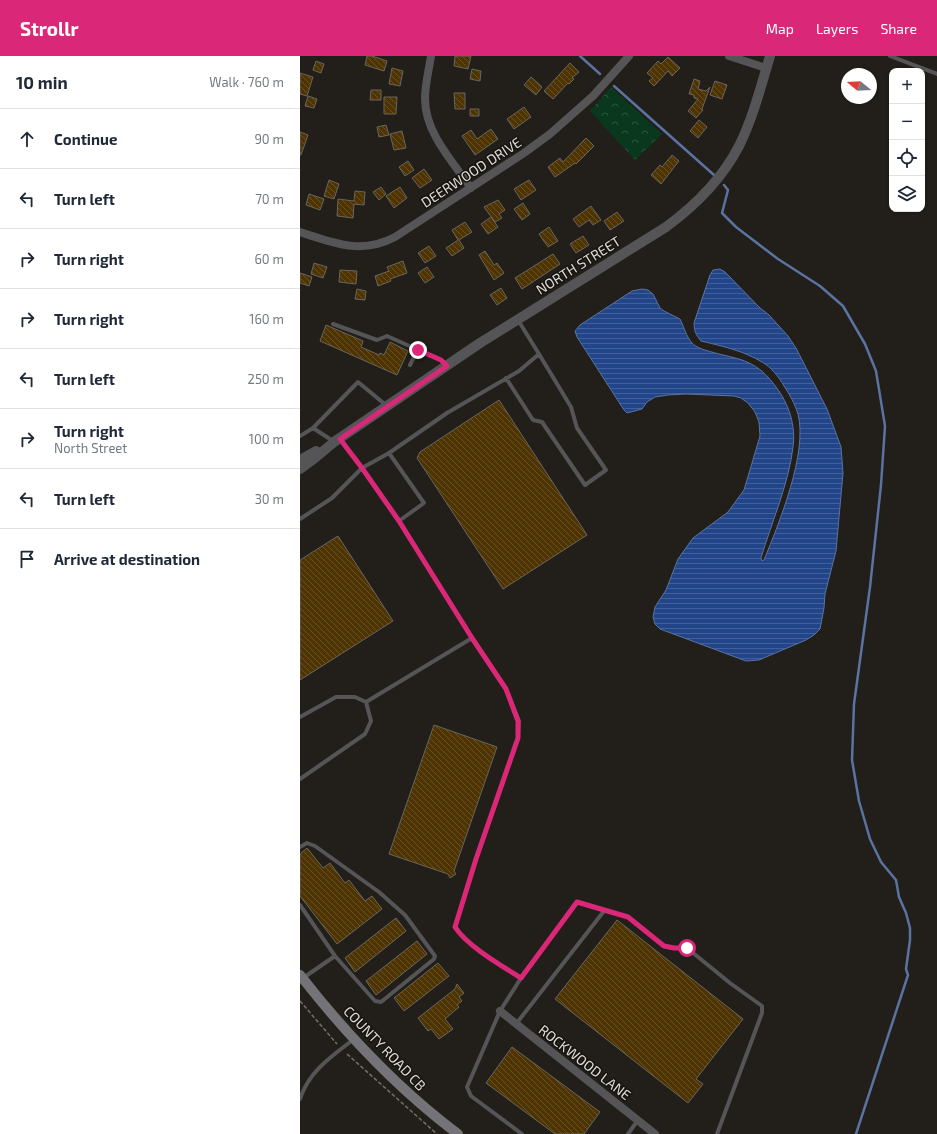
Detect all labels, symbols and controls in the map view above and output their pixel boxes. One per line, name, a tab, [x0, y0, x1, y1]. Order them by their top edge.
text: Strollr	[20, 17, 79, 40]
text: Map	[766, 20, 794, 37]
text: Layers	[816, 20, 858, 37]
text: Share	[880, 20, 917, 37]
north arrow	[841, 68, 877, 104]
map controls	[889, 68, 925, 212]
button: +	[889, 68, 925, 104]
text: 10 min	[16, 72, 68, 92]
text: Walk · 760 m	[209, 74, 284, 90]
button: −	[889, 104, 925, 140]
icon: ahead	[16, 128, 38, 150]
text: Continue	[54, 130, 117, 148]
text: 90 m	[254, 131, 284, 147]
street label: DEERWOOD DRIVE	[418, 133, 524, 211]
button: locate	[889, 140, 925, 176]
button: layers	[889, 176, 925, 212]
icon: left	[16, 188, 38, 210]
text: Turn left	[54, 190, 115, 208]
text: 70 m	[255, 191, 284, 207]
street label: NORTH STREET	[532, 232, 624, 298]
icon: right	[16, 248, 38, 270]
text: Turn right	[54, 250, 124, 268]
text: 60 m	[254, 251, 284, 267]
icon: right	[16, 308, 38, 330]
text: Turn right	[54, 310, 124, 328]
text: 160 m	[249, 311, 284, 327]
route end	[409, 341, 427, 359]
icon: left	[16, 368, 38, 390]
text: Turn left	[54, 370, 115, 388]
text: 250 m	[248, 371, 284, 387]
text: Turn right	[54, 422, 124, 440]
icon: right	[16, 428, 38, 450]
text: 100 m	[249, 431, 284, 447]
text: North Street	[54, 440, 127, 456]
icon: left	[16, 488, 38, 510]
text: Turn left	[54, 490, 115, 508]
text: 30 m	[255, 491, 284, 507]
icon: arrive	[16, 548, 38, 570]
text: Arrive at destination	[54, 550, 200, 568]
route start	[678, 939, 696, 957]
street label: COUNTY ROAD CB	[340, 1002, 430, 1094]
street label: ROCKWOOD LANE	[536, 1021, 635, 1103]

